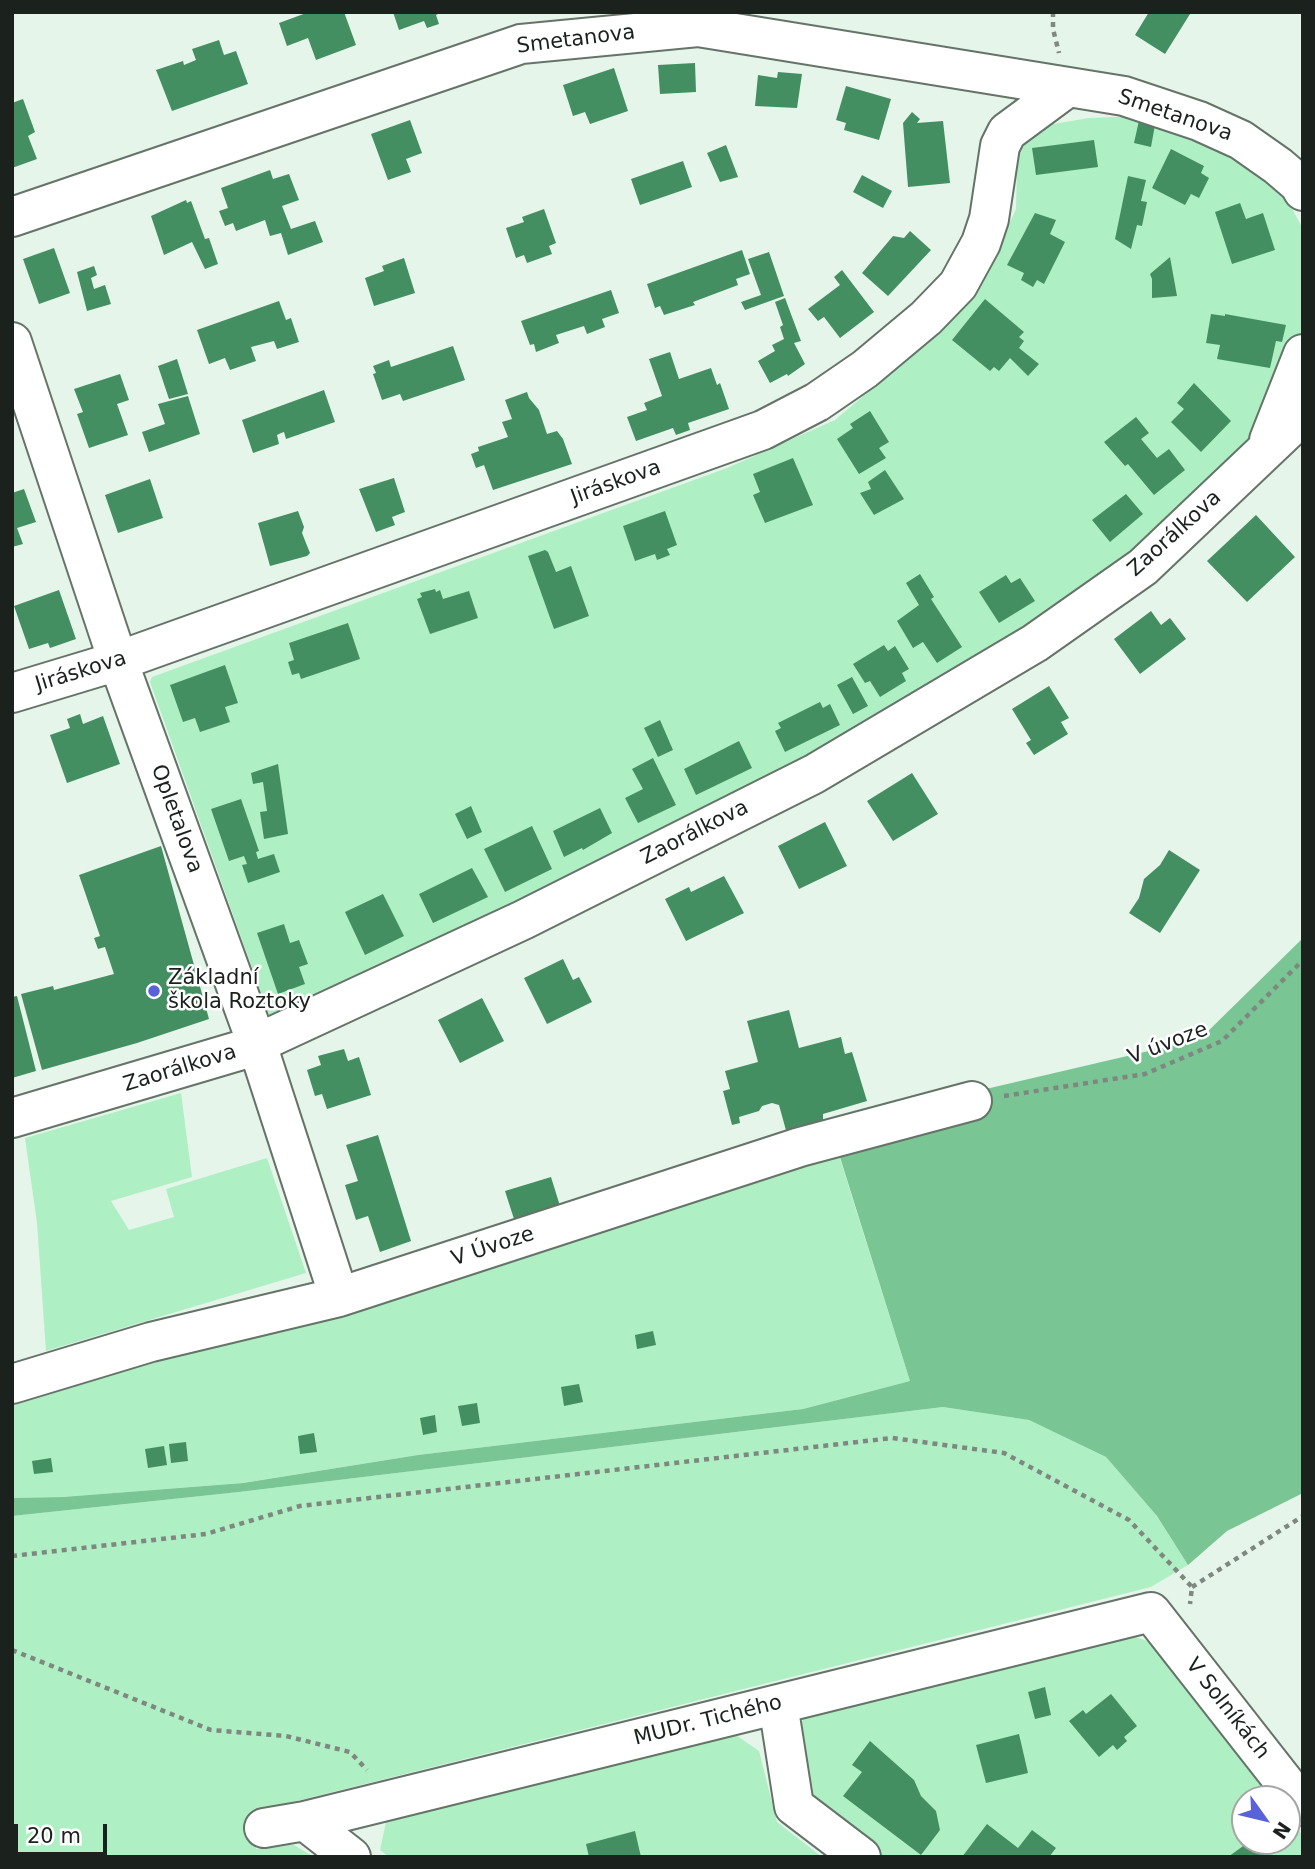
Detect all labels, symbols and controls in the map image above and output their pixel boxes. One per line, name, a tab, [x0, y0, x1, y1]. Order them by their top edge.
street label: Smetanova	[515, 20, 637, 60]
street label: Smetanova	[1115, 85, 1235, 147]
street label: Jiráskova	[568, 455, 664, 511]
street label: Zaorálkova	[1123, 485, 1227, 583]
street label: Jiráskova	[32, 646, 130, 698]
street label: Opletalova	[145, 761, 207, 877]
street label: Zaorálkova	[637, 795, 753, 871]
place label: Základní škola Roztoky	[168, 966, 311, 1016]
marker: Základní škola Roztoky	[146, 983, 162, 999]
street label: V úvoze	[1124, 1017, 1212, 1071]
street label: Zaorálkova	[120, 1040, 240, 1098]
street label: V Úvoze	[448, 1222, 538, 1272]
street label: V Solníkách	[1180, 1653, 1274, 1765]
street label: MUDr. Tichého	[631, 1690, 785, 1752]
north arrow	[1231, 1785, 1301, 1855]
scale bar	[18, 1810, 110, 1854]
text: N	[1268, 1818, 1295, 1843]
text: 20 m	[27, 1824, 81, 1848]

